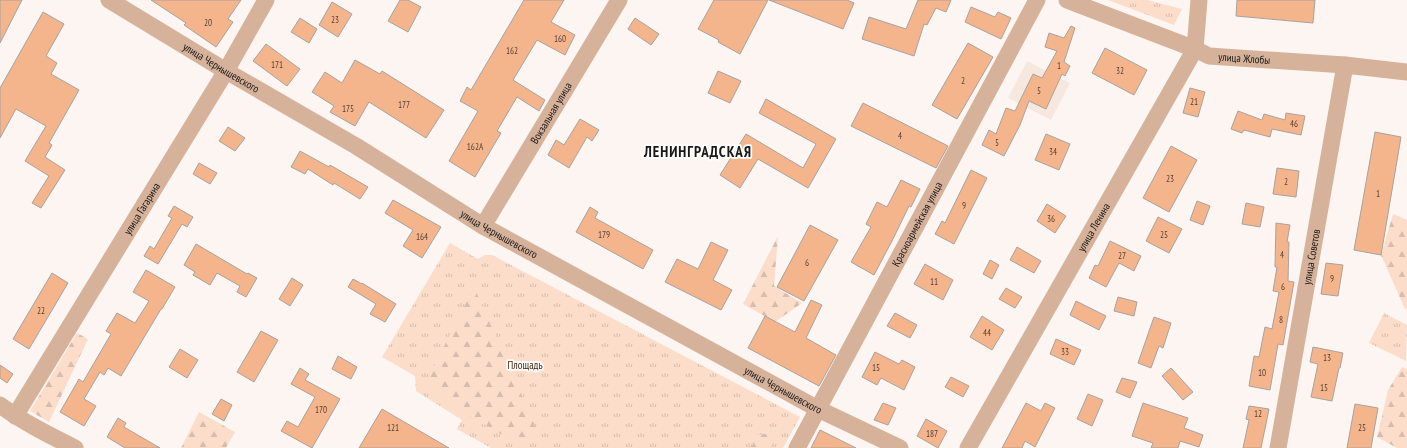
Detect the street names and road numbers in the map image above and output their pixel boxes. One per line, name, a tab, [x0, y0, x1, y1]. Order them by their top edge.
street label: улица Чернышевского	[180, 40, 262, 96]
street label: улица Жлобы	[1218, 50, 1271, 67]
street label: Вокзальная улица	[527, 80, 575, 146]
street label: Красноармейская улица	[889, 179, 945, 269]
street label: улица Гагарина	[120, 180, 163, 237]
street label: улица Ленина	[1074, 200, 1113, 254]
street label: улица Чернышевского	[458, 207, 540, 262]
street label: улица Советов	[1300, 228, 1323, 286]
street label: улица Чернышевского	[742, 363, 824, 417]

